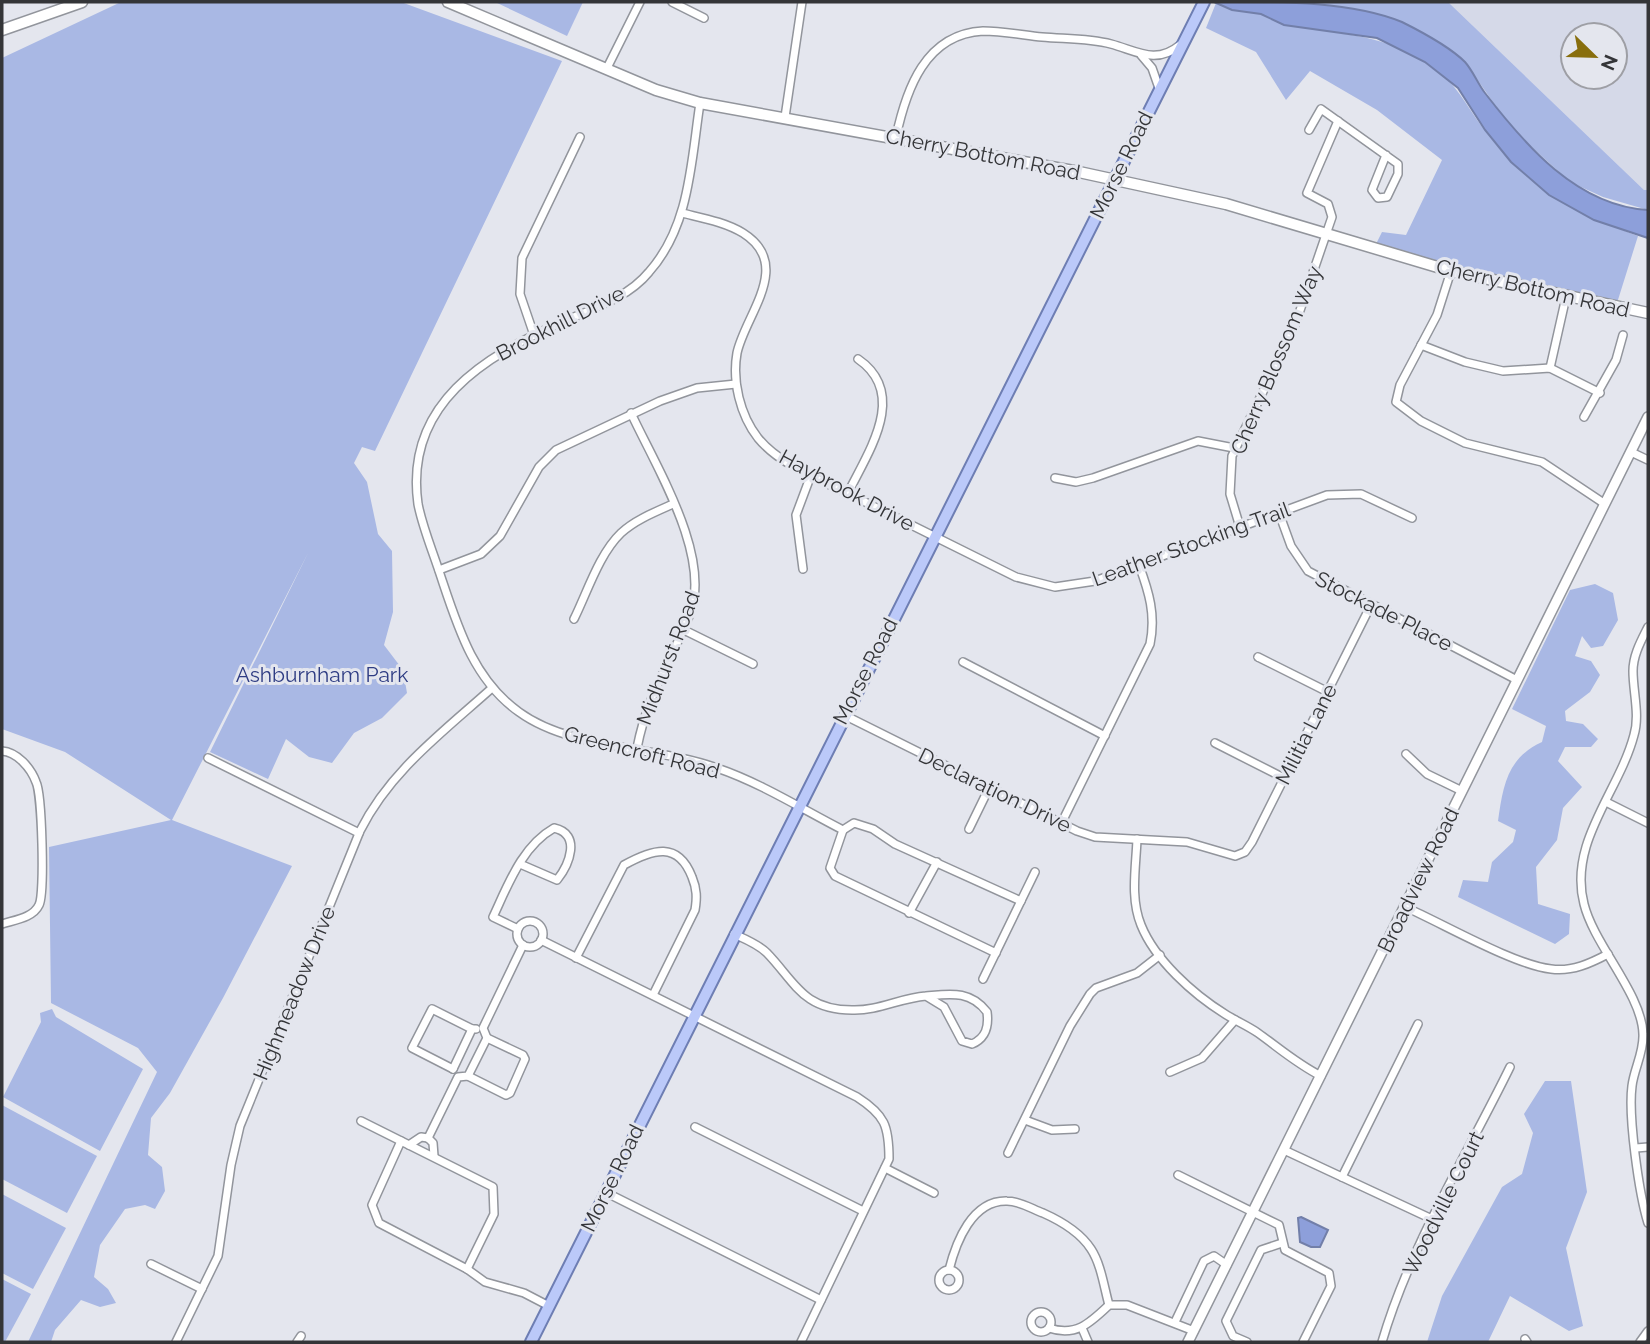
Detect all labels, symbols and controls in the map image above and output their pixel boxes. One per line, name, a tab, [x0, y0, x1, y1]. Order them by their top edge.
north arrow	[1559, 21, 1629, 91]
text: N	[1597, 52, 1623, 74]
street label: Morse Road	[1084, 107, 1158, 223]
street label: Cherry Bottom Road	[884, 123, 1082, 185]
street label: Cherry Bottom Road	[1434, 254, 1632, 322]
street label: Cherry Blossom Way	[1225, 262, 1327, 458]
street label: Brookhill Drive	[492, 280, 628, 366]
street label: Haybrook Drive	[775, 444, 919, 536]
street label: Leather Stocking Trail	[1089, 496, 1294, 591]
street label: Stockade Place	[1311, 566, 1457, 656]
street label: Midhurst Road	[631, 588, 705, 728]
street label: Morse Road	[827, 614, 903, 728]
park label: Ashburnham Park	[236, 662, 408, 687]
street label: Militia Lane	[1270, 679, 1342, 789]
street label: Greencroft Road	[562, 721, 722, 783]
street label: Declaration Drive	[915, 742, 1075, 838]
street label: Broadview Road	[1372, 803, 1464, 957]
street label: Highmeadow Drive	[248, 902, 340, 1084]
street label: Morse Road	[575, 1120, 649, 1236]
street label: Woodville Court	[1397, 1127, 1489, 1279]

